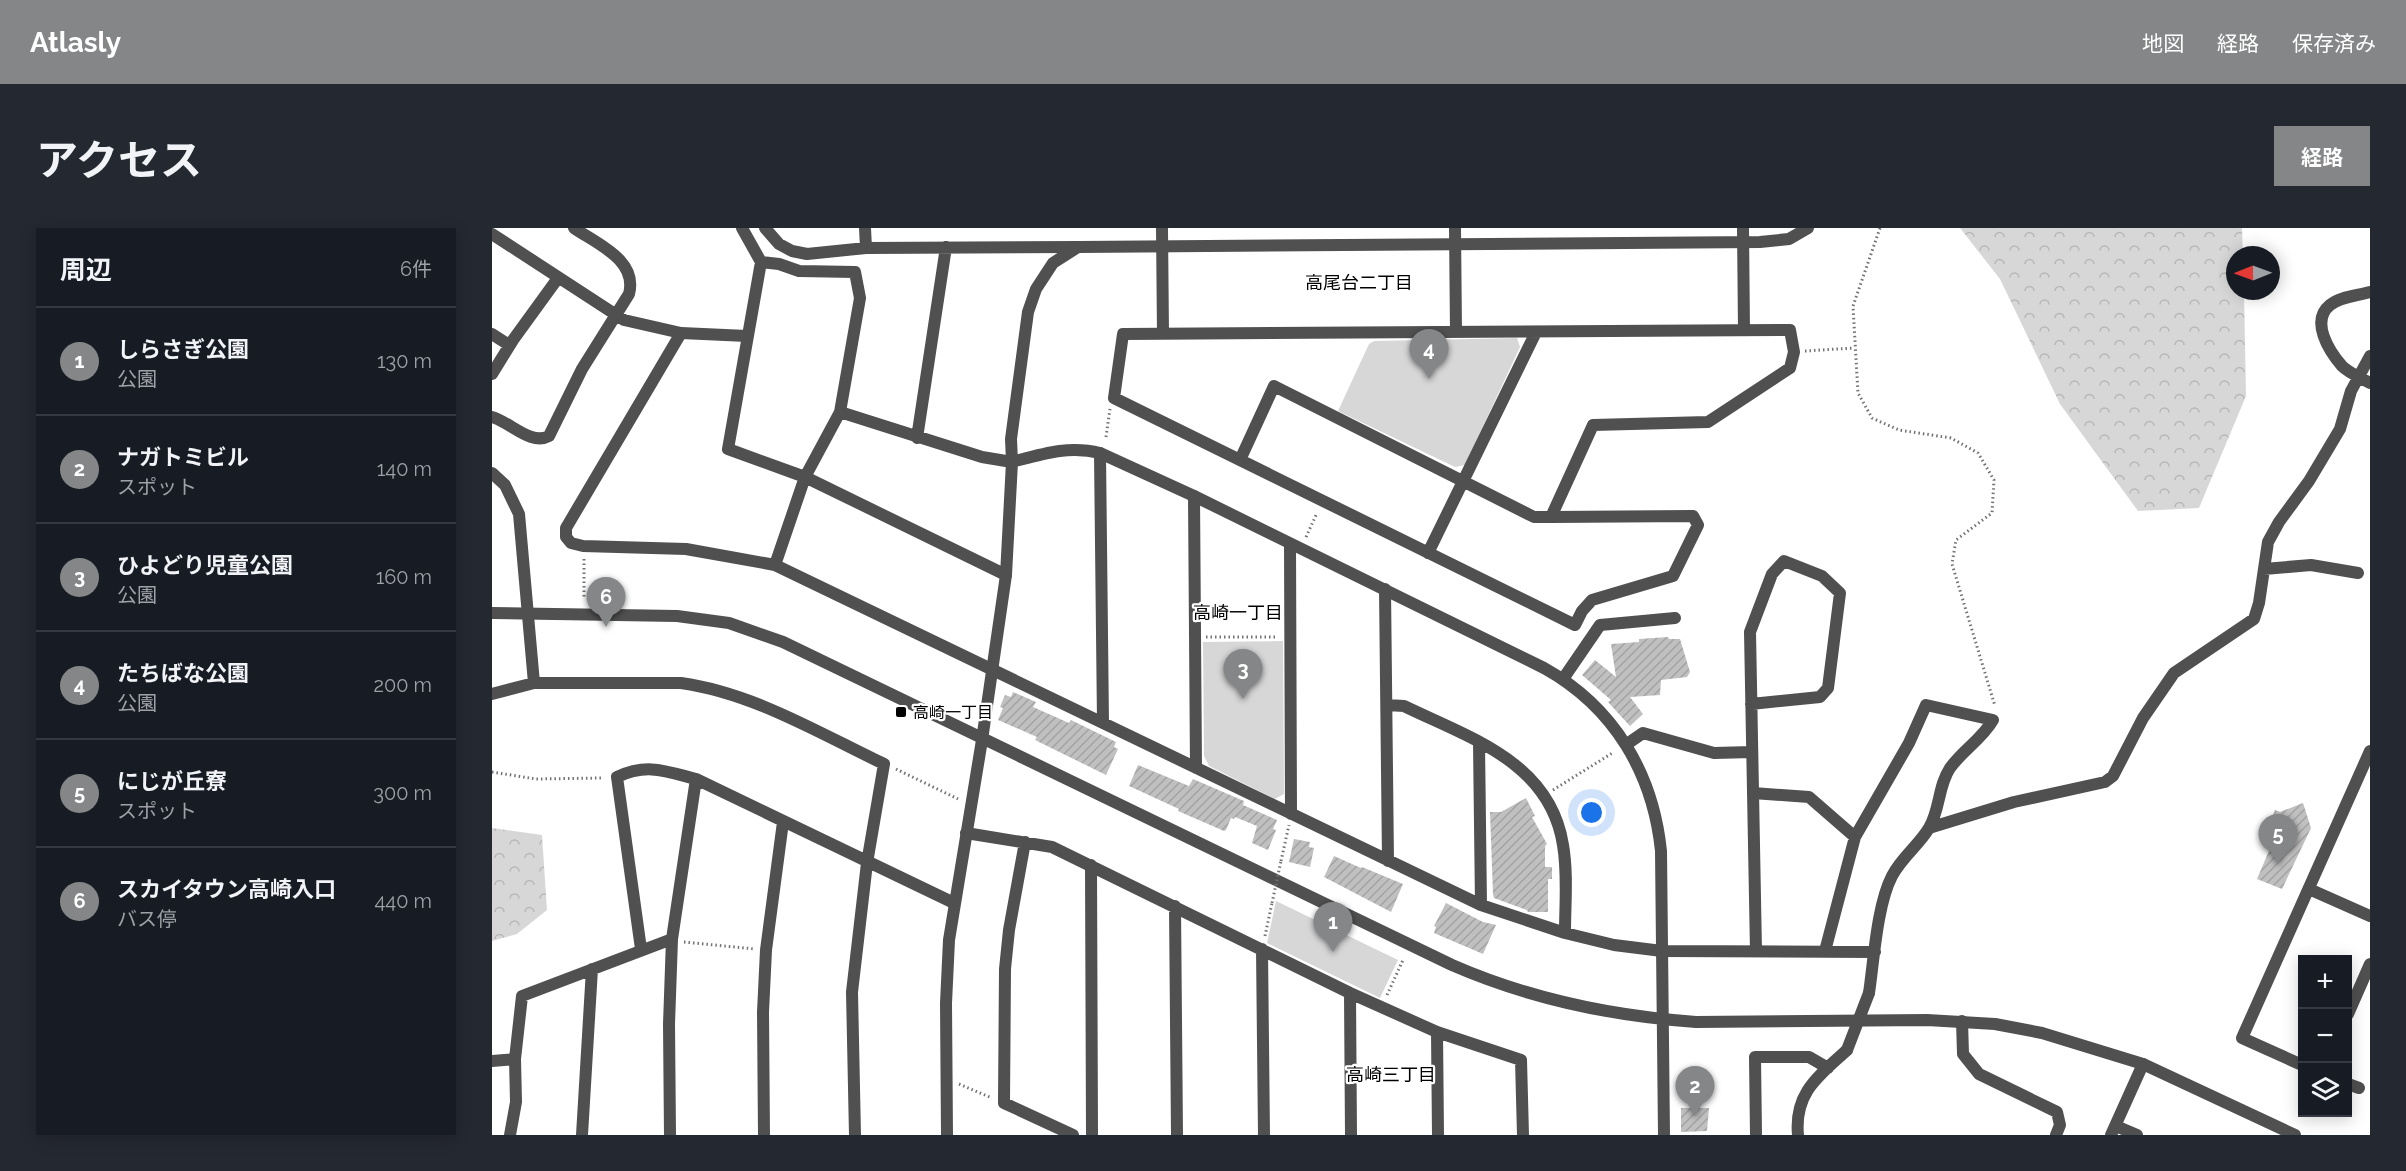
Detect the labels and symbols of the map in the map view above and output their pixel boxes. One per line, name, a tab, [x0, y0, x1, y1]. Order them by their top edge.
north arrow	[2226, 246, 2280, 300]
district label: 高尾台二丁目	[1305, 272, 1413, 293]
pin: 4	[1410, 330, 1448, 379]
pin: 6	[586, 578, 626, 627]
district label: 高崎一丁目	[1193, 602, 1283, 623]
pin: 3	[1224, 650, 1263, 699]
place label: 高崎一丁目	[913, 703, 993, 722]
marker: 高崎一丁目	[894, 705, 908, 719]
your location	[1577, 798, 1606, 827]
pin: 5	[2258, 814, 2298, 864]
pin: 1	[1314, 902, 1352, 952]
district label: 高崎三丁目	[1346, 1064, 1436, 1085]
pin: 2	[1676, 1066, 1714, 1116]

